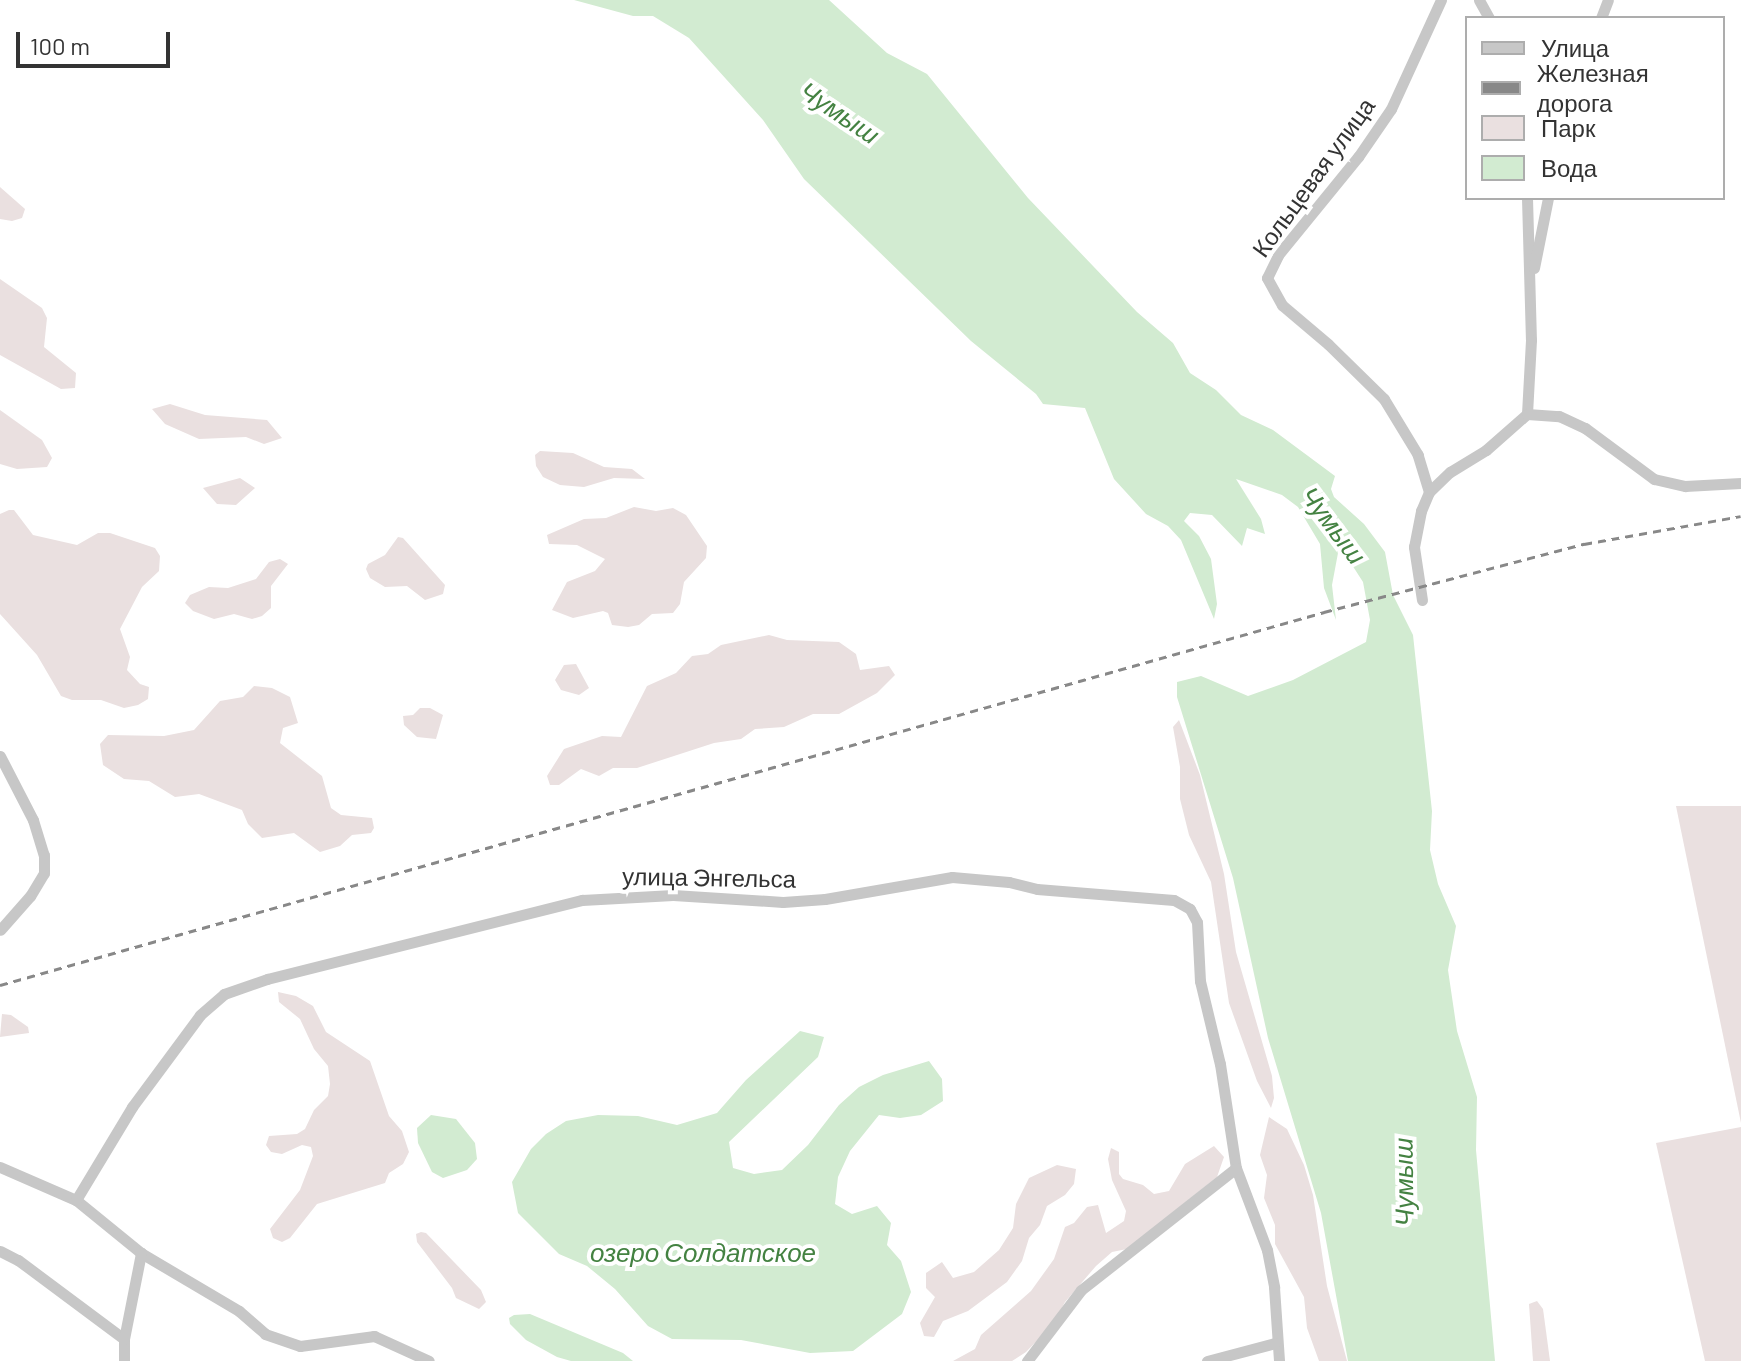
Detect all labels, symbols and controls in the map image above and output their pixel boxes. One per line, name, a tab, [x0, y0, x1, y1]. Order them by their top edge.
scale bar	[20, 16, 174, 66]
legend	[1465, 16, 1725, 200]
text: 100 m	[30, 31, 90, 60]
text: Улица	[1541, 33, 1609, 62]
text: Железная дорога	[1537, 58, 1649, 117]
water label: Чумыш	[794, 74, 886, 150]
street label: Кольцевая улица	[1246, 92, 1380, 262]
text: Парк	[1541, 113, 1595, 142]
text: Вода	[1541, 153, 1597, 182]
water label: Чумыш	[1295, 480, 1373, 570]
street label: улица Энгельса	[622, 861, 796, 893]
water label: Чумыш	[1387, 1137, 1419, 1227]
water label: озеро Солдатское	[590, 1236, 816, 1268]

